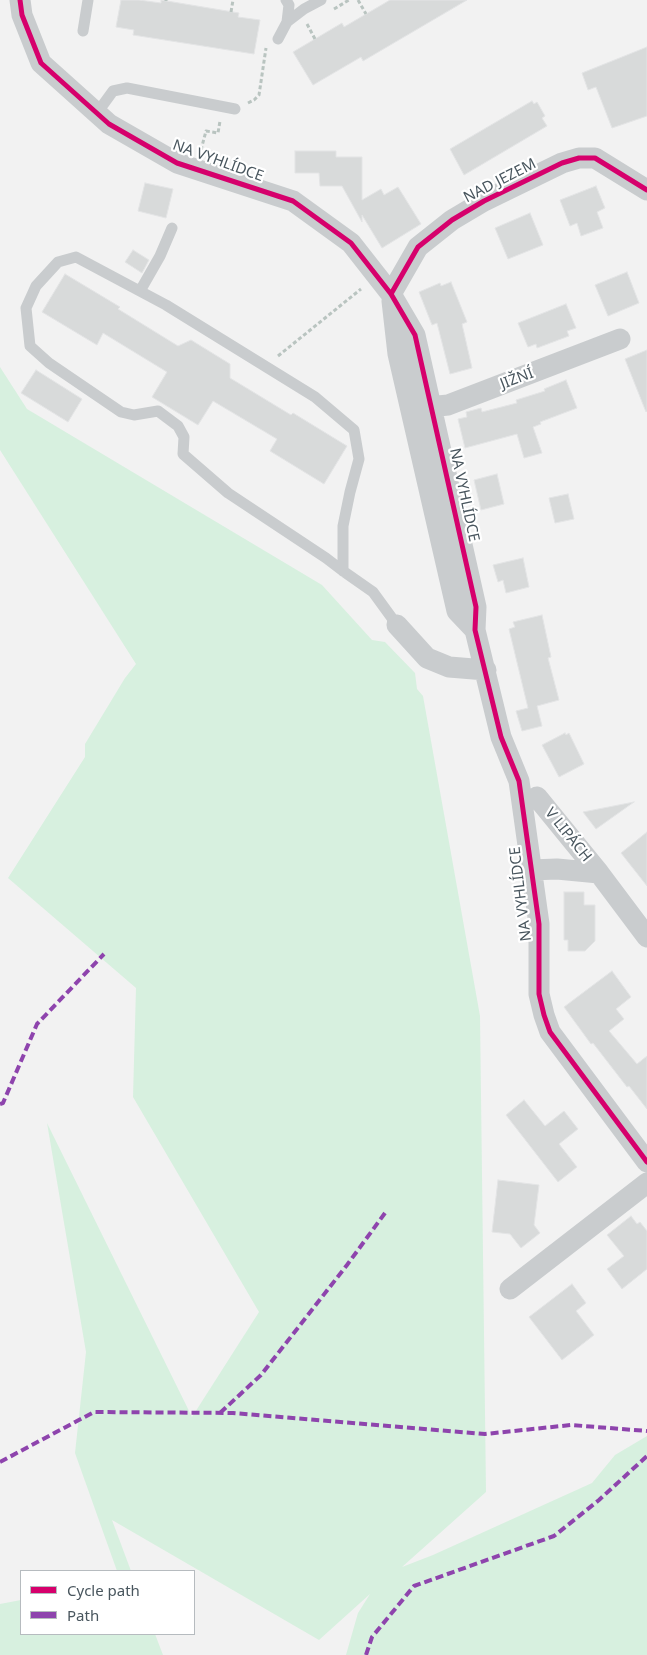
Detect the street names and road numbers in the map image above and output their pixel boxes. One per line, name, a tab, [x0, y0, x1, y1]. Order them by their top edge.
street label: NA VYHLÍDCE	[170, 136, 266, 186]
street label: NAD JEZEM	[461, 155, 539, 207]
street label: JIŽNÍ	[498, 364, 536, 394]
street label: NA VYHLÍDCE	[445, 447, 483, 543]
street label: V LIPÁCH	[541, 804, 595, 866]
street label: NA VYHLÍDCE	[506, 846, 536, 942]

